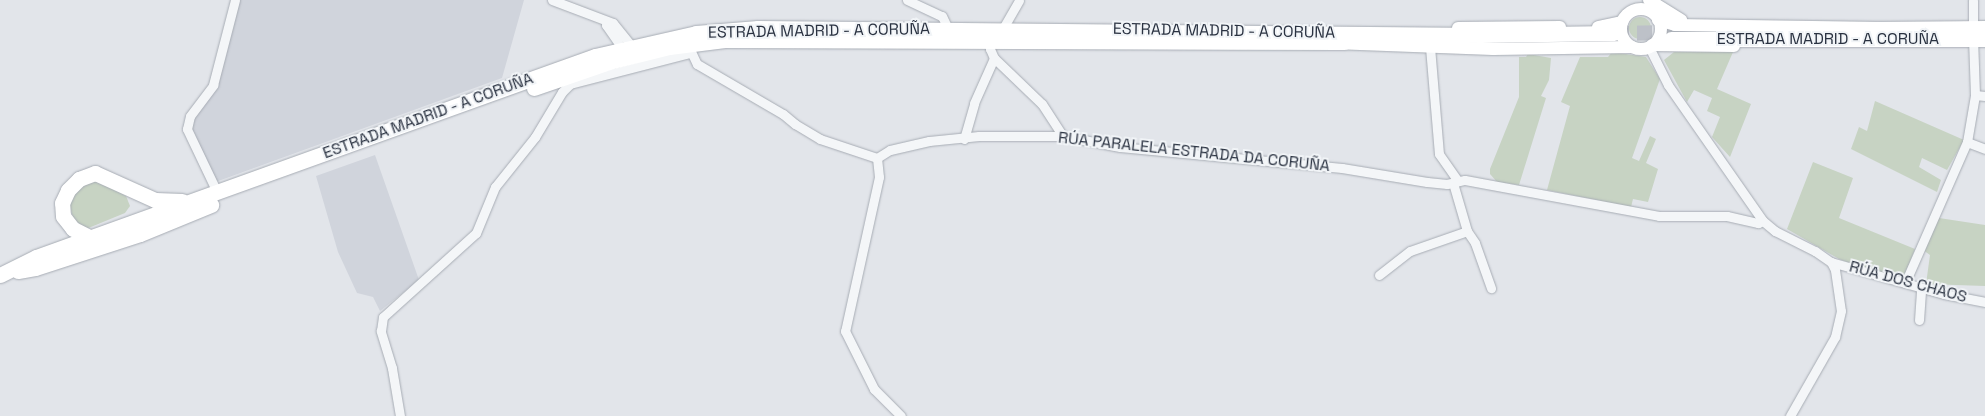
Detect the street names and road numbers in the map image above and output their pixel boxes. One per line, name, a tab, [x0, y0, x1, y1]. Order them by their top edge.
street label: ESTRADA MADRID - A CORUÑA	[707, 19, 931, 43]
street label: ESTRADA MADRID - A CORUÑA	[1112, 19, 1336, 43]
street label: ESTRADA MADRID - A CORUÑA	[1716, 29, 1940, 49]
street label: ESTRADA MADRID - A CORUÑA	[320, 69, 536, 163]
street label: RÚA PARALELA ESTRADA DA CORUÑA	[1057, 128, 1331, 176]
street label: RÚA DOS CHAOS	[1847, 257, 1969, 307]

